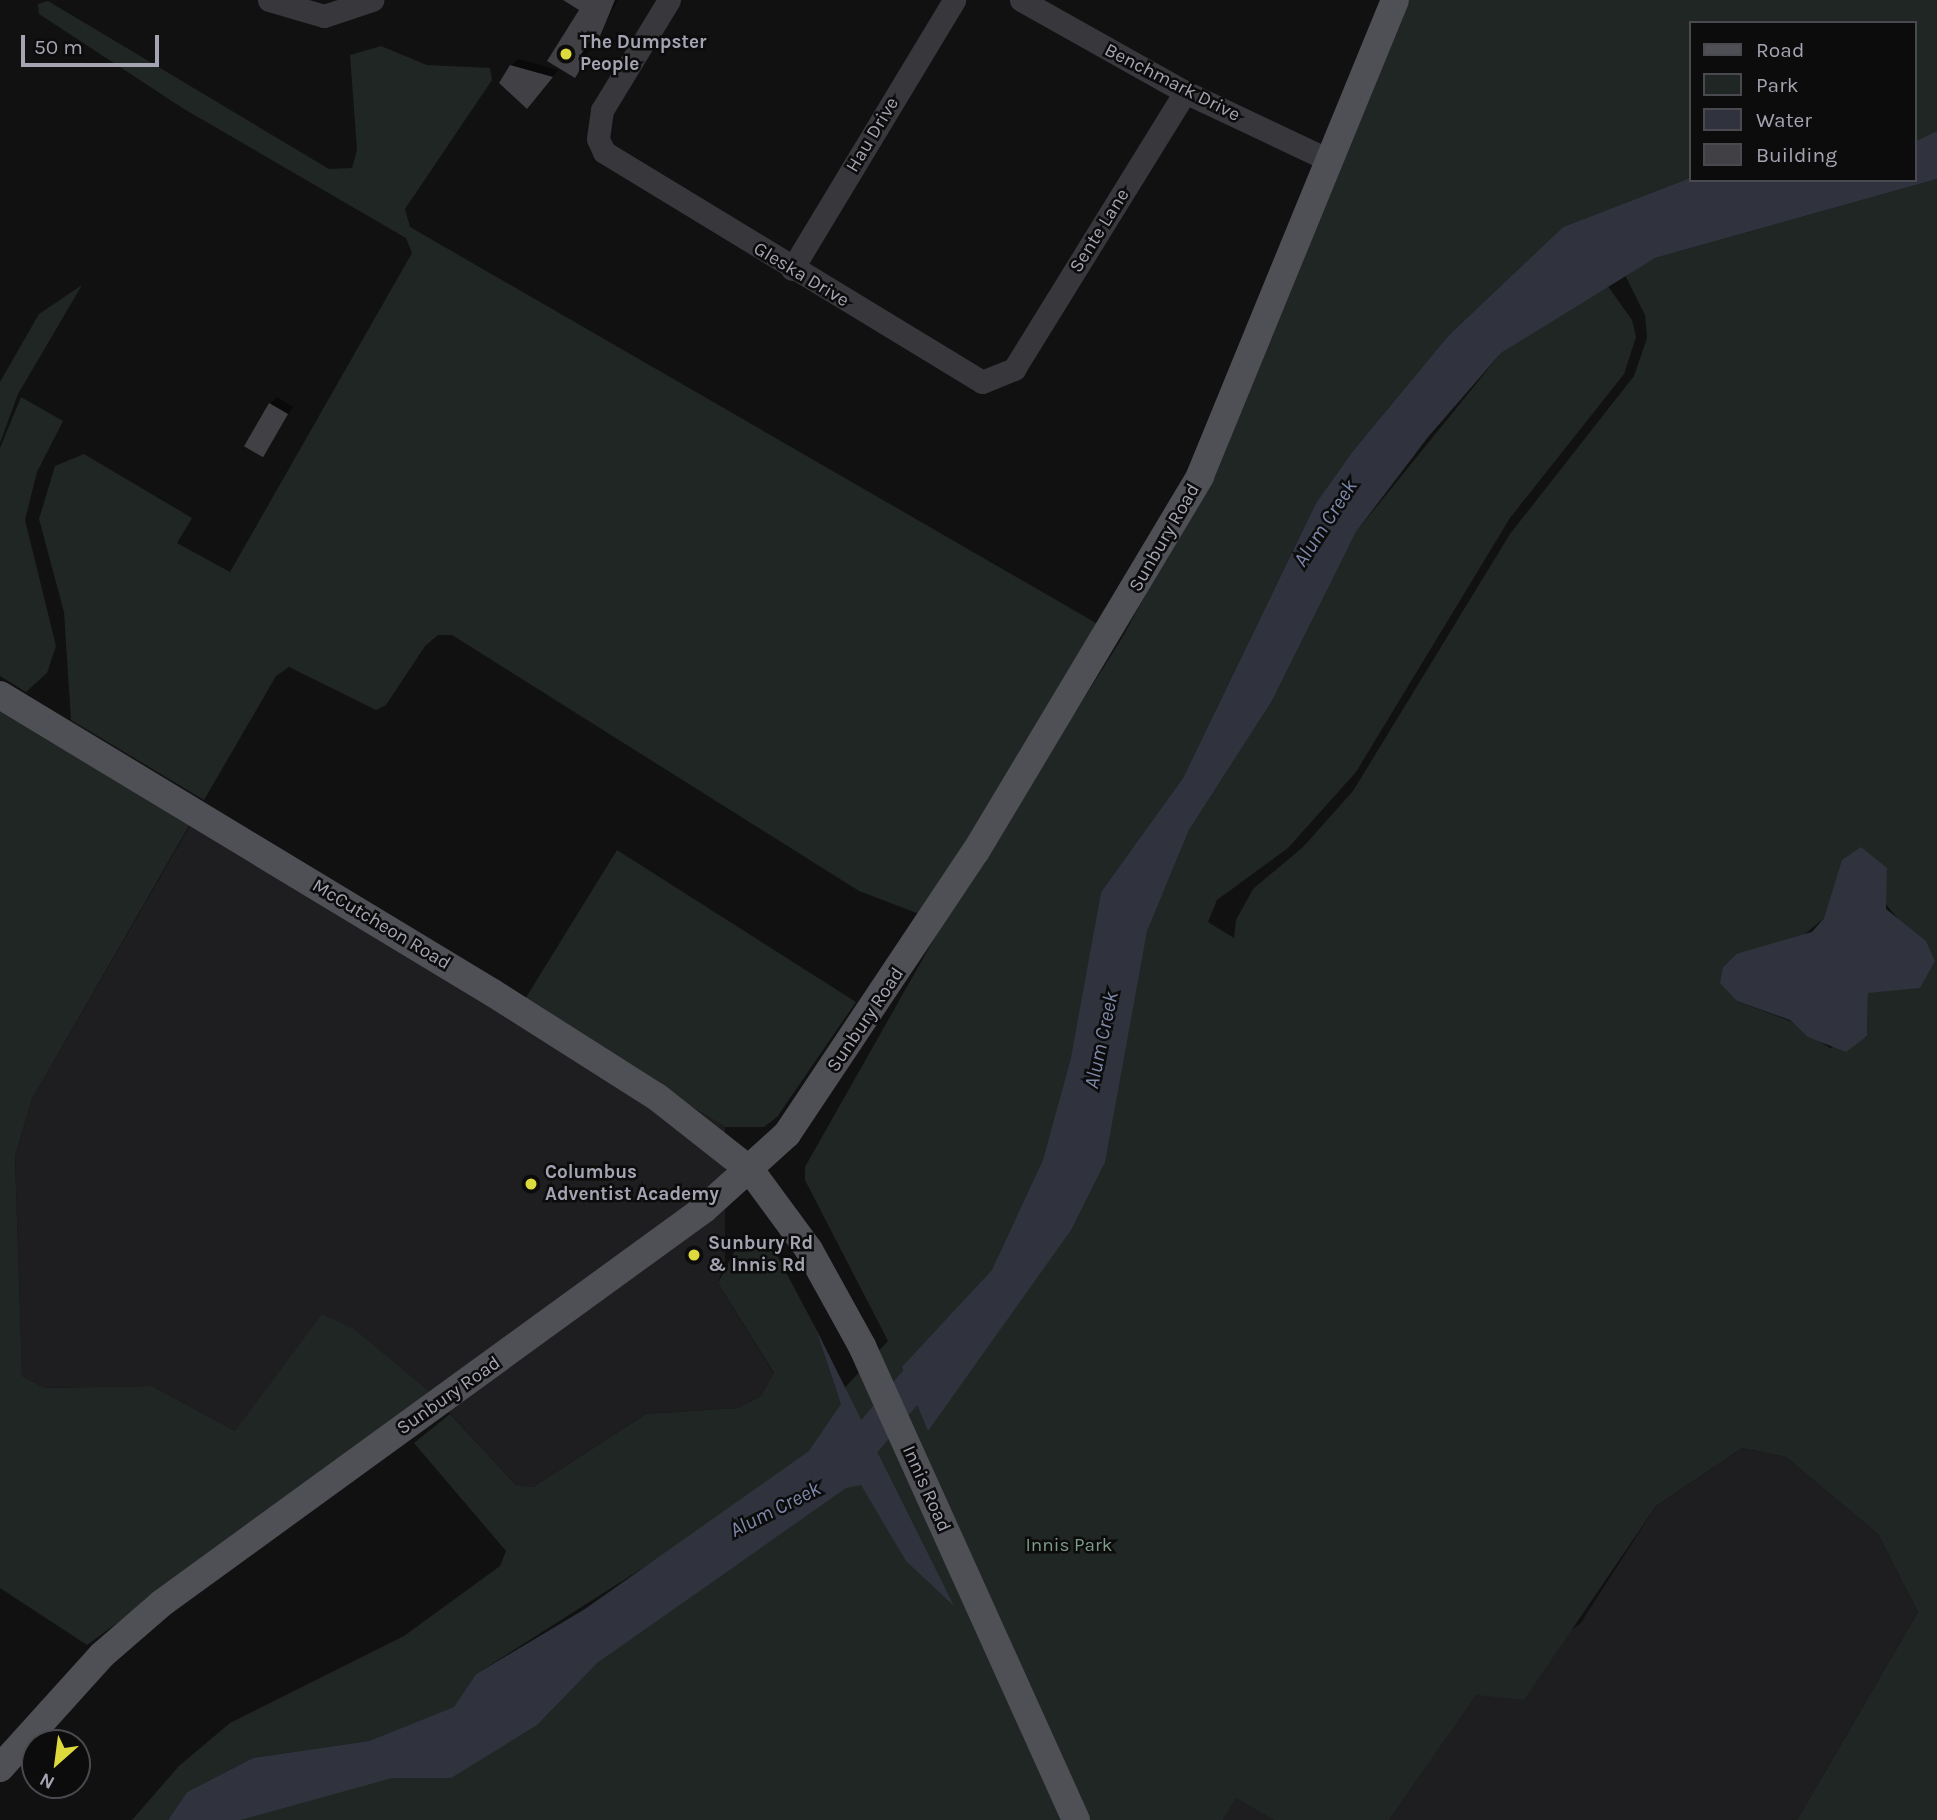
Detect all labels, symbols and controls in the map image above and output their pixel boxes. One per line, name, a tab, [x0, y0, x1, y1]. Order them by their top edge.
scale bar	[24, 21, 163, 65]
legend	[1688, 21, 1916, 182]
place label: The Dumpster People	[580, 32, 706, 76]
text: 50 m	[34, 35, 83, 59]
text: Road	[1756, 38, 1804, 62]
street label: Benchmark Drive	[1100, 39, 1244, 127]
marker: The Dumpster People	[558, 46, 574, 62]
text: Park	[1756, 73, 1799, 97]
street label: Hau Drive	[842, 93, 904, 177]
text: Water	[1756, 108, 1812, 132]
text: Building	[1756, 143, 1837, 167]
street label: Sente Lane	[1065, 185, 1135, 277]
street label: Gleska Drive	[749, 238, 853, 312]
water label: Alum Creek	[1288, 475, 1362, 571]
street label: Sunbury Road	[1125, 480, 1205, 596]
street label: McCutcheon Road	[308, 875, 454, 975]
street label: Sunbury Road	[823, 963, 909, 1077]
water label: Alum Creek	[1078, 989, 1124, 1091]
place label: Columbus Adventist Academy	[545, 1162, 719, 1206]
marker: Columbus Adventist Academy	[523, 1176, 539, 1192]
place label: Sunbury Rd & Innis Rd	[708, 1233, 813, 1277]
marker: Sunbury Rd & Innis Rd	[686, 1247, 702, 1263]
street label: Sunbury Road	[393, 1352, 505, 1440]
street label: Innis Road	[897, 1442, 955, 1536]
water label: Alum Creek	[725, 1475, 825, 1543]
park label: Innis Park	[1026, 1535, 1112, 1557]
north arrow	[21, 1729, 91, 1799]
text: N	[36, 1768, 58, 1794]

